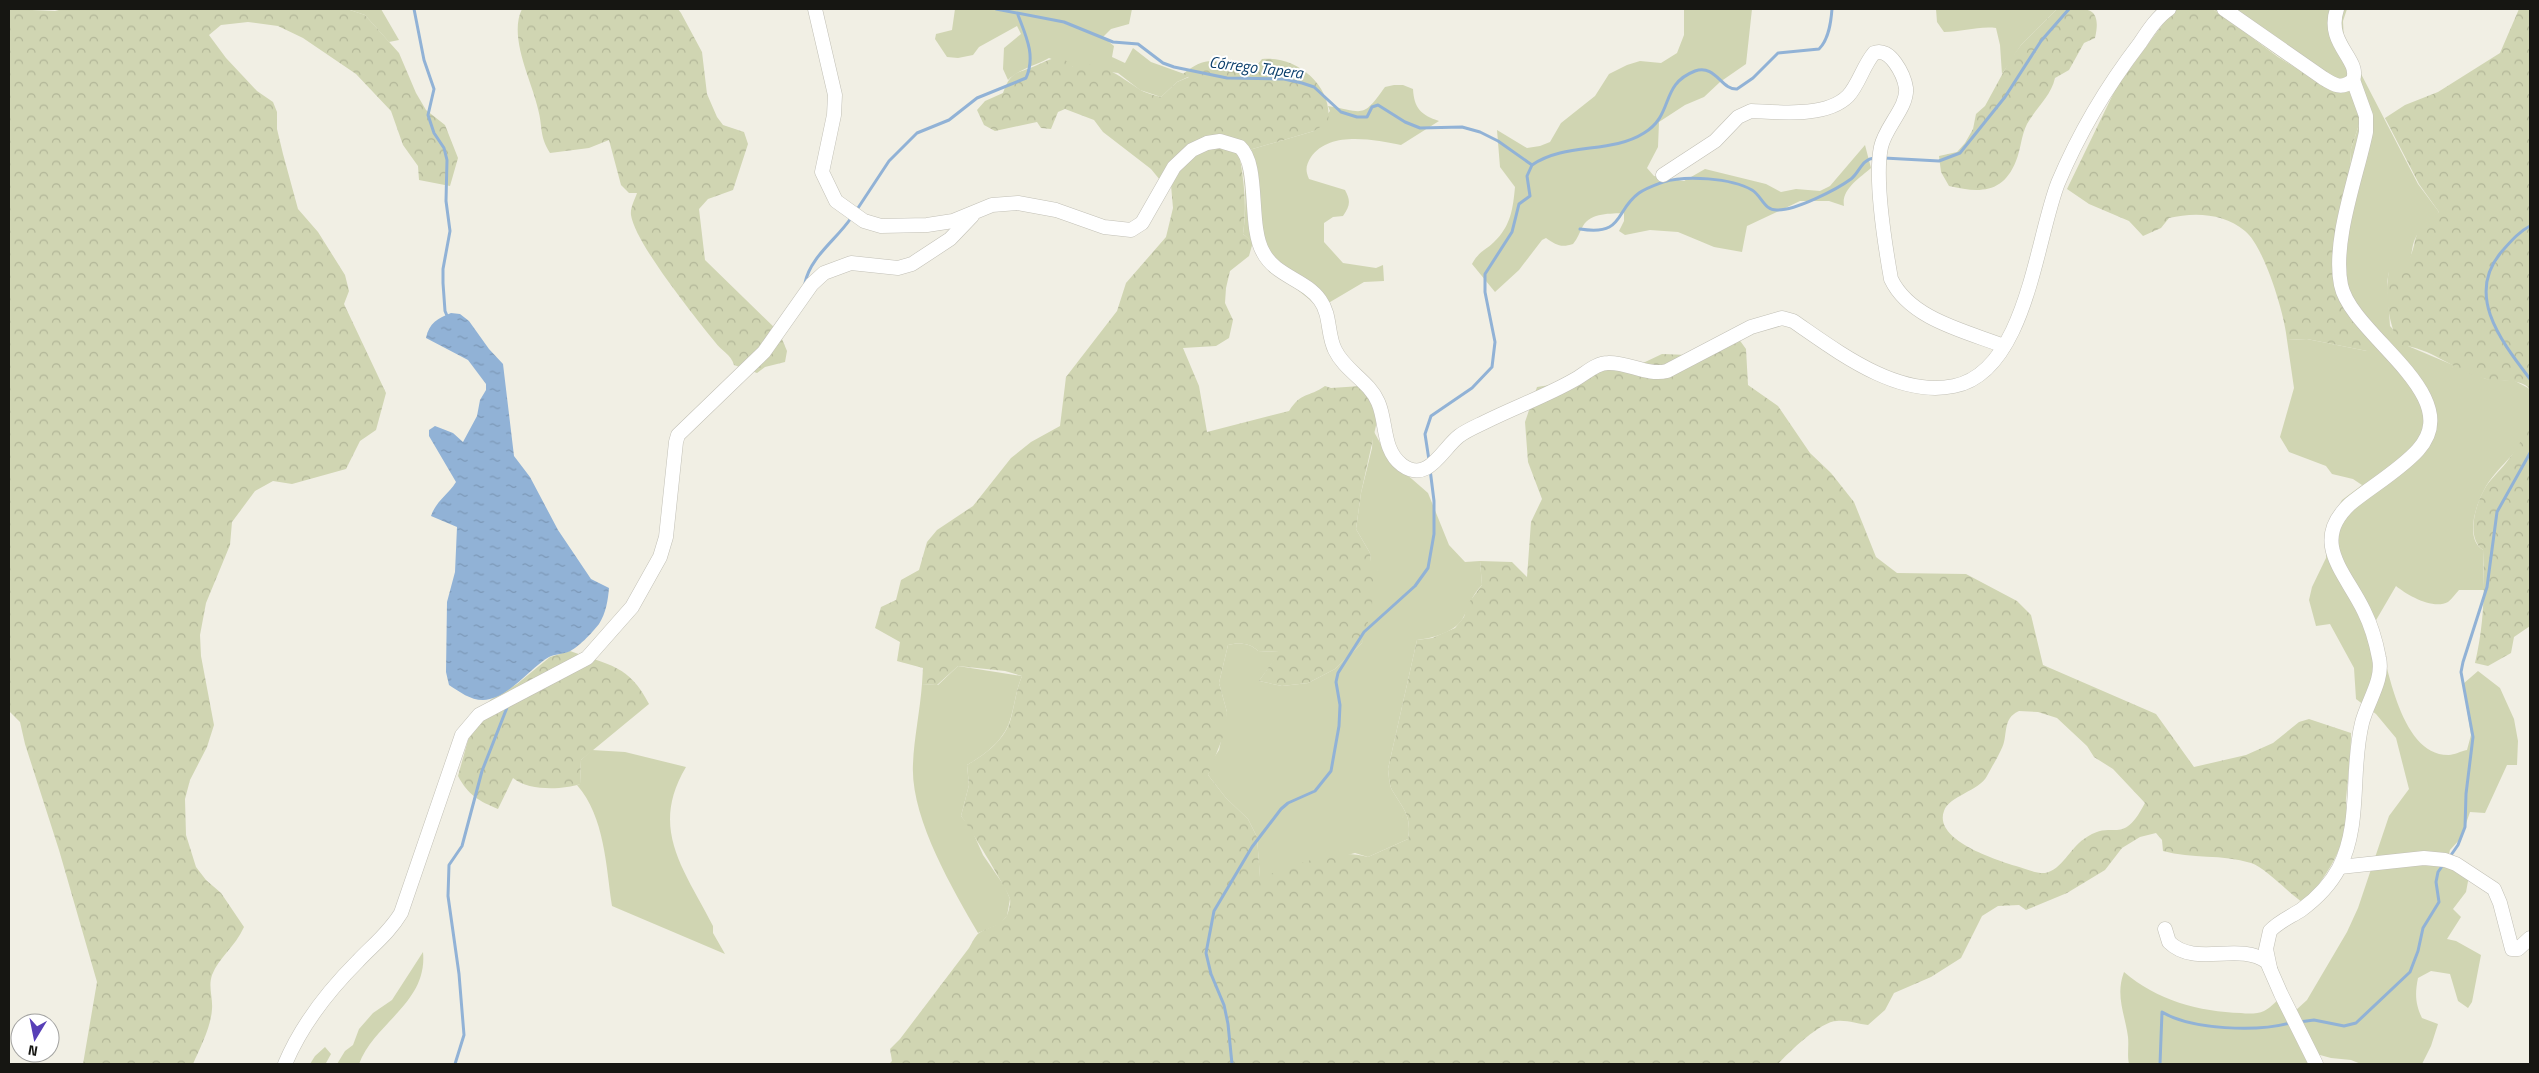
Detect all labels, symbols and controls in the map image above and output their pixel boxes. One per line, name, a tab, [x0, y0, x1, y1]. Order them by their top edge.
water label: Córrego Tapera	[1208, 49, 1305, 85]
north arrow	[10, 1013, 60, 1063]
text: N	[26, 1040, 39, 1062]

